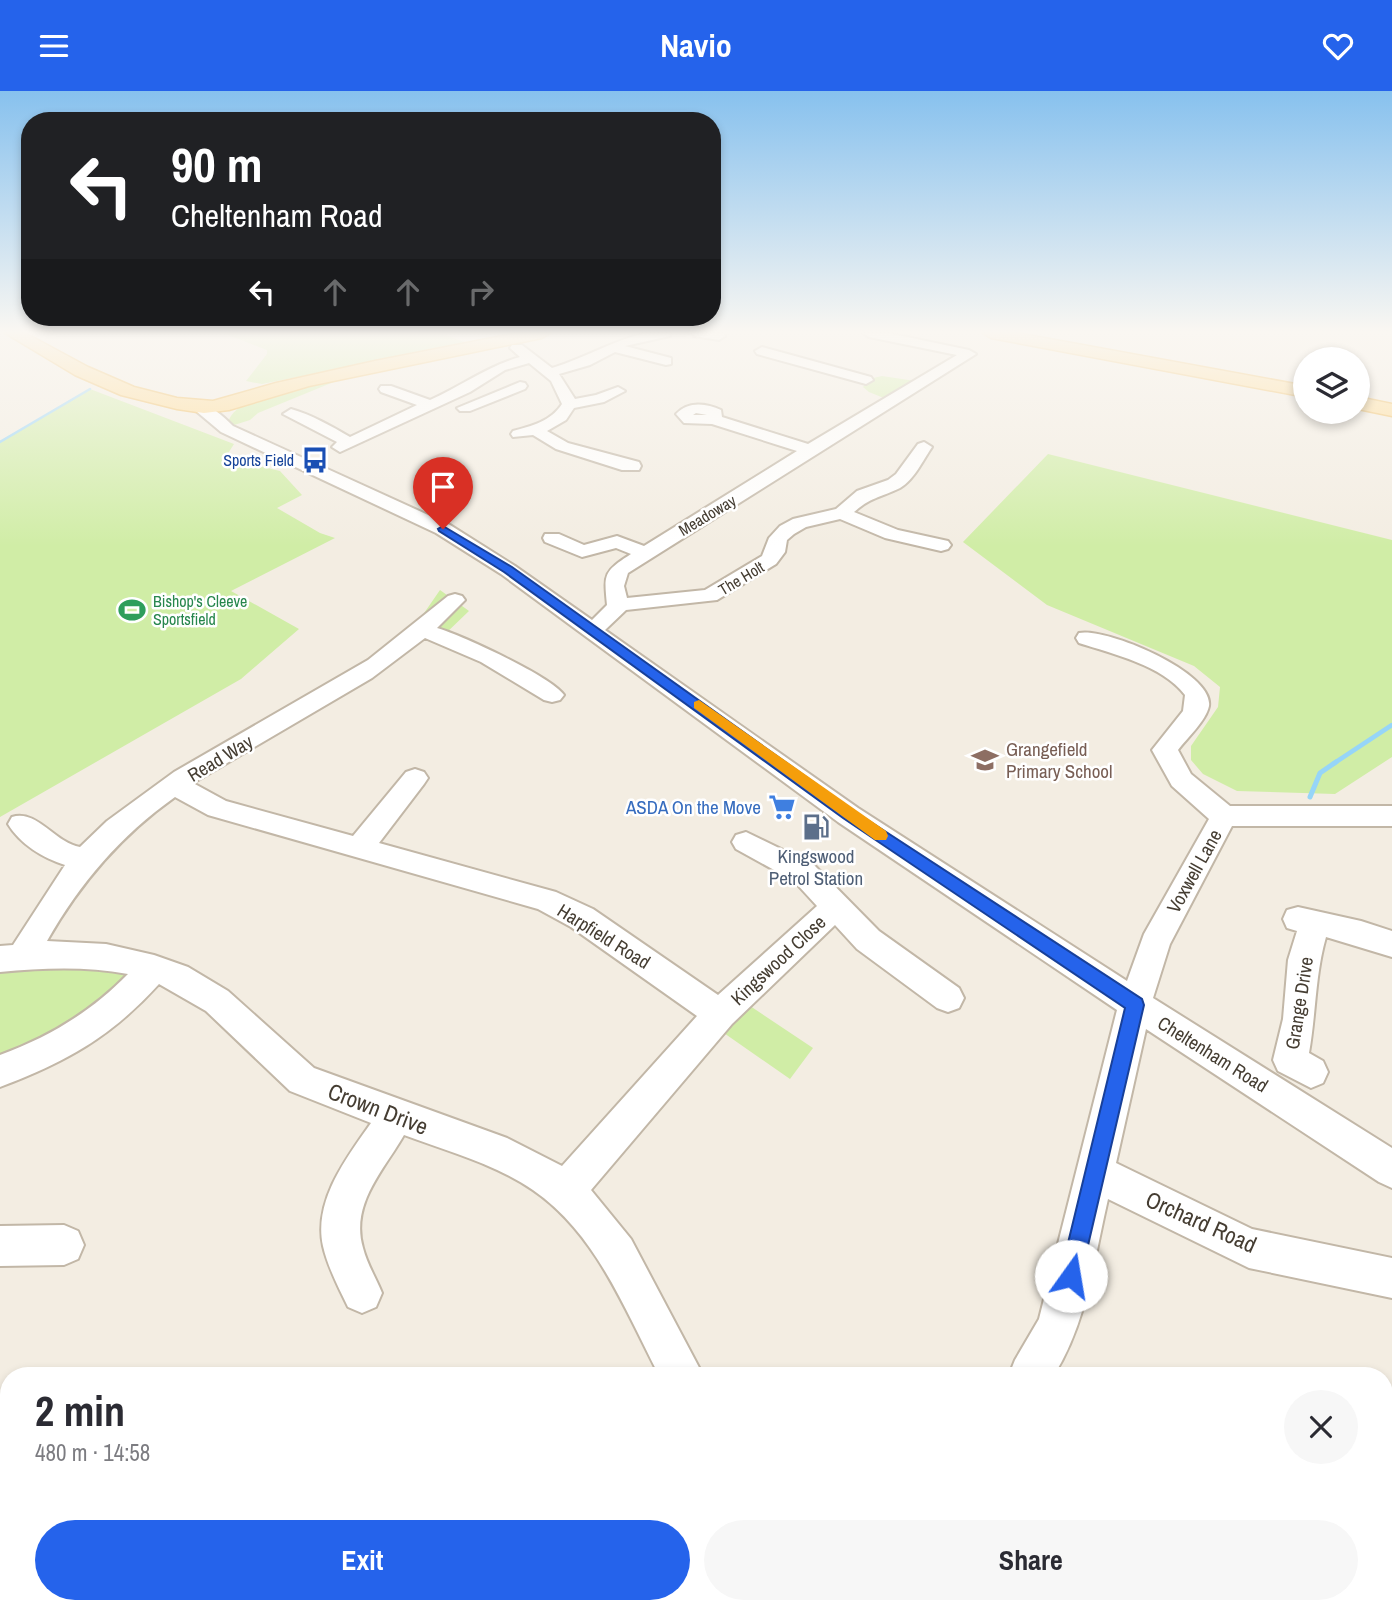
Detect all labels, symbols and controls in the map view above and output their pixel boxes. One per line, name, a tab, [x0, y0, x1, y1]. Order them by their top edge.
text: Navio	[660, 24, 732, 67]
icon: menu	[35, 27, 73, 65]
icon: heart	[1319, 27, 1357, 65]
text: 90 m	[171, 131, 263, 197]
icon: left	[56, 140, 147, 231]
text: Cheltenham Road	[171, 194, 383, 237]
icon: left	[243, 273, 281, 311]
icon: ahead	[316, 273, 354, 311]
icon: ahead	[389, 273, 427, 311]
icon: right	[462, 273, 500, 311]
map controls	[1293, 347, 1370, 424]
button: layers	[1293, 347, 1370, 424]
bus stop icon: Sports Field	[300, 445, 330, 475]
place label: Sports Field	[223, 449, 294, 471]
pin	[413, 457, 473, 529]
icon: arrive	[424, 468, 462, 506]
street label: Meadoway	[674, 489, 740, 541]
street label: The Holt	[714, 556, 768, 600]
place label: Bishop's Cleeve Sportsfield	[153, 590, 247, 630]
sports icon: Bishop's Cleeve Sportsfield	[117, 595, 147, 625]
street label: Read Way	[182, 728, 258, 788]
place label: Grangefield Primary School	[1006, 736, 1113, 784]
school or university icon: Grangefield Primary School	[970, 745, 1000, 775]
supermarket icon: ASDA On the Move	[767, 792, 797, 822]
place label: ASDA On the Move	[625, 794, 761, 820]
fuel station icon: Kingswood Petrol Station	[801, 812, 831, 842]
street label: Voxwell Lane	[1160, 825, 1228, 917]
place label: Kingswood Petrol Station	[769, 843, 863, 891]
street label: Harpfield Road	[553, 897, 655, 975]
street label: Kingswood Close	[725, 909, 831, 1011]
street label: Grange Drive	[1279, 955, 1319, 1051]
street label: Cheltenham Road	[1153, 1010, 1273, 1098]
street label: Crown Drive	[324, 1075, 433, 1142]
street label: Orchard Road	[1141, 1183, 1262, 1260]
position arrow	[1034, 1239, 1108, 1313]
text: 2 min	[35, 1383, 125, 1439]
button: close	[1284, 1390, 1358, 1464]
text: 480 m · 14:58	[35, 1437, 150, 1468]
button: Exit	[35, 1520, 690, 1600]
button: Share	[704, 1520, 1358, 1600]

